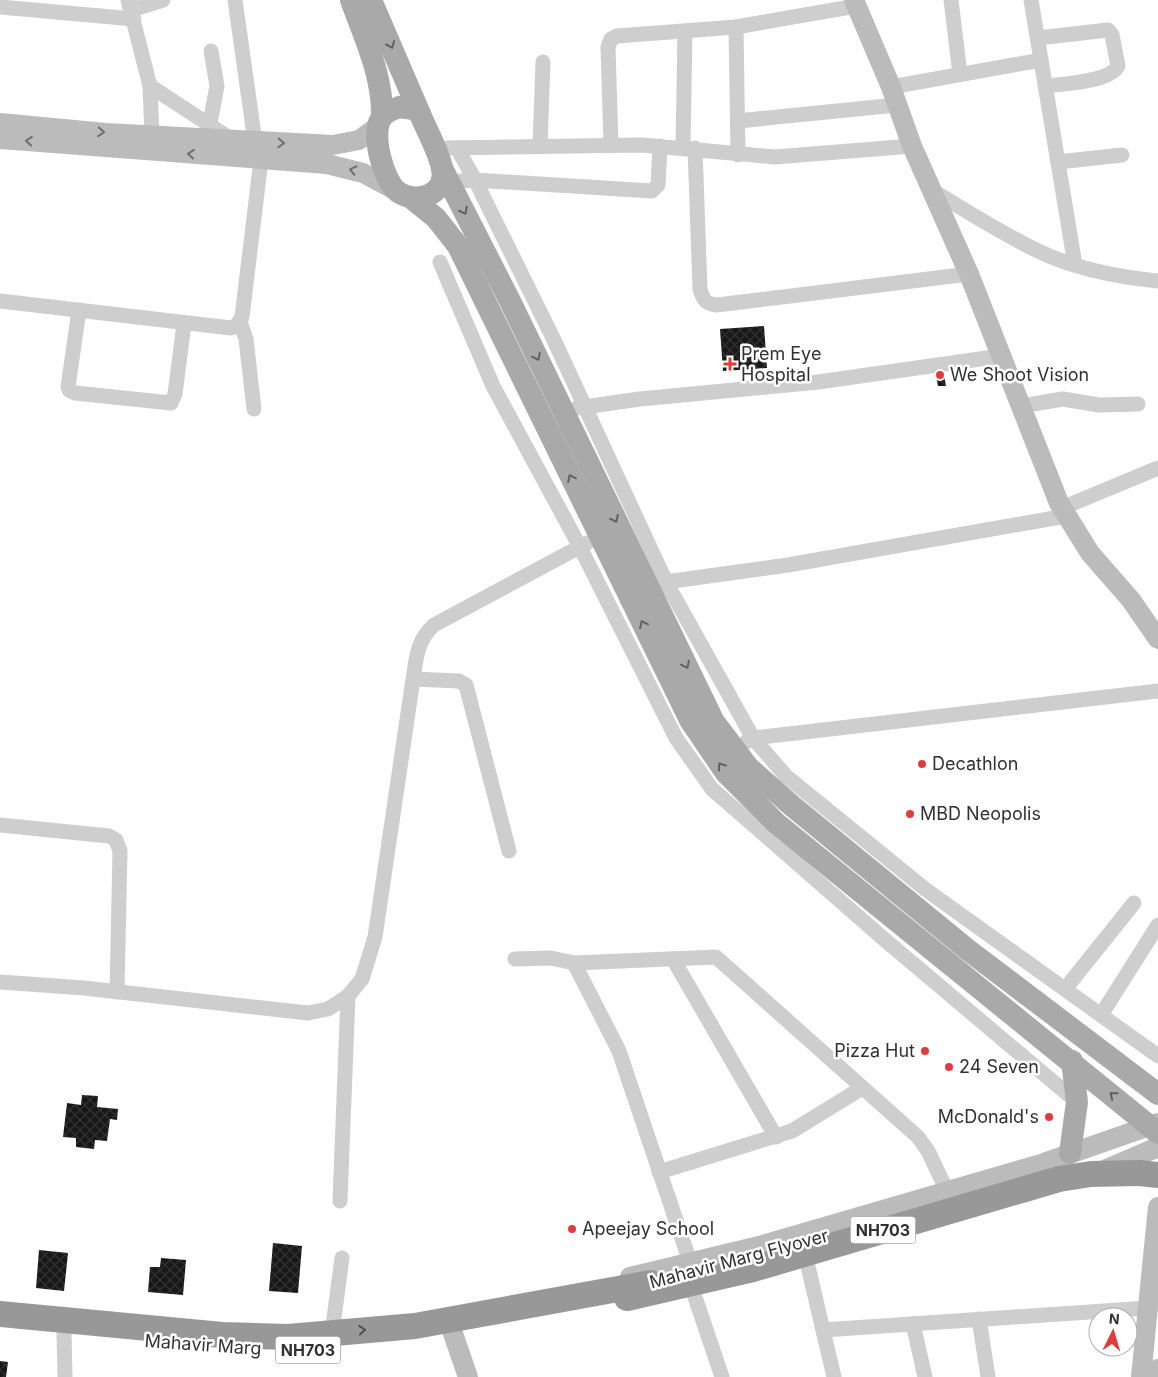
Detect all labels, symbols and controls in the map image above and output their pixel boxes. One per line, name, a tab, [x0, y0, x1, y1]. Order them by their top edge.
one-way arrow	[384, 40, 395, 49]
one-way arrow	[97, 126, 105, 137]
one-way arrow	[25, 136, 33, 147]
one-way arrow	[277, 138, 285, 149]
one-way arrow	[187, 149, 195, 160]
one-way arrow	[348, 165, 357, 176]
one-way arrow	[458, 206, 468, 215]
place label: Prem Eye Hospital	[741, 343, 821, 385]
one-way arrow	[531, 352, 541, 361]
marker: Prem Eye Hospital	[723, 357, 737, 371]
place label: We Shoot Vision	[950, 364, 1089, 385]
marker: We Shoot Vision	[934, 369, 946, 381]
one-way arrow	[567, 474, 578, 483]
one-way arrow	[609, 514, 619, 523]
one-way arrow	[639, 620, 649, 629]
one-way arrow	[680, 660, 690, 669]
place label: Decathlon	[932, 753, 1018, 774]
marker: Decathlon	[916, 758, 928, 770]
one-way arrow	[718, 762, 727, 772]
place label: MBD Neopolis	[920, 803, 1041, 824]
marker: MBD Neopolis	[904, 808, 916, 820]
place label: Pizza Hut	[834, 1040, 915, 1061]
marker: Pizza Hut	[919, 1045, 931, 1057]
place label: 24 Seven	[959, 1056, 1039, 1077]
marker: 24 Seven	[943, 1061, 955, 1073]
one-way arrow	[1110, 1091, 1119, 1100]
place label: McDonald's	[938, 1106, 1039, 1127]
marker: McDonald's	[1043, 1111, 1055, 1123]
road number: NH703	[850, 1216, 916, 1244]
place label: Apeejay School	[582, 1218, 714, 1239]
marker: Apeejay School	[566, 1223, 578, 1235]
street label: Mahavir Marg Flyover	[647, 1224, 831, 1293]
north arrow	[1088, 1307, 1138, 1357]
text: N	[1108, 1310, 1120, 1327]
one-way arrow	[359, 1325, 367, 1336]
street label: Mahavir Marg	[144, 1330, 262, 1359]
road number: NH703	[276, 1336, 340, 1364]

